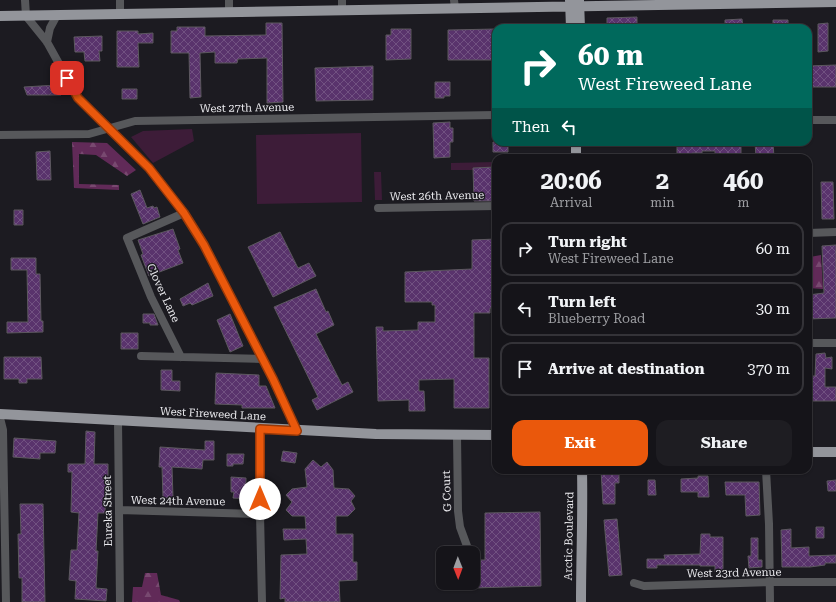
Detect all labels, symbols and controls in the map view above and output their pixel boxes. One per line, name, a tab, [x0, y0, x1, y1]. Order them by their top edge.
text: 60 m	[578, 39, 643, 72]
icon: right	[512, 40, 564, 92]
pin	[50, 61, 84, 95]
icon: arrive	[56, 67, 78, 89]
text: West Fireweed Lane	[578, 73, 752, 94]
street label: West 27th Avenue	[200, 101, 294, 115]
icon: left	[558, 116, 580, 138]
text: Then	[512, 118, 550, 136]
text: 20:06	[541, 167, 602, 195]
text: 2	[656, 167, 669, 195]
text: 460	[723, 167, 764, 195]
street label: West 26th Avenue	[390, 189, 484, 203]
text: Arrival	[550, 195, 592, 210]
text: min	[650, 195, 675, 210]
text: m	[737, 195, 749, 210]
text: Turn right	[548, 233, 627, 251]
icon: right	[514, 238, 536, 260]
text: 60 m	[756, 240, 790, 258]
text: West Fireweed Lane	[548, 251, 674, 266]
street label: Clover Lane	[144, 262, 182, 324]
text: Turn left	[548, 293, 616, 311]
icon: left	[514, 298, 536, 320]
text: 30 m	[756, 300, 790, 318]
text: Blueberry Road	[548, 311, 645, 326]
icon: arrive	[514, 358, 536, 380]
text: Arrive at destination	[548, 360, 704, 378]
text: 370 m	[747, 360, 790, 378]
street label: West Fireweed Lane	[160, 405, 266, 423]
button: Exit	[512, 420, 648, 466]
button: Share	[656, 420, 792, 466]
street label: G Court	[440, 470, 454, 512]
street label: Eureka Street	[101, 475, 115, 547]
position arrow	[239, 478, 281, 520]
street label: Arctic Boulevard	[562, 492, 576, 580]
street label: West 24th Avenue	[131, 494, 225, 508]
north arrow	[436, 546, 480, 590]
map controls	[436, 546, 480, 590]
street label: West 23rd Avenue	[686, 566, 782, 580]

